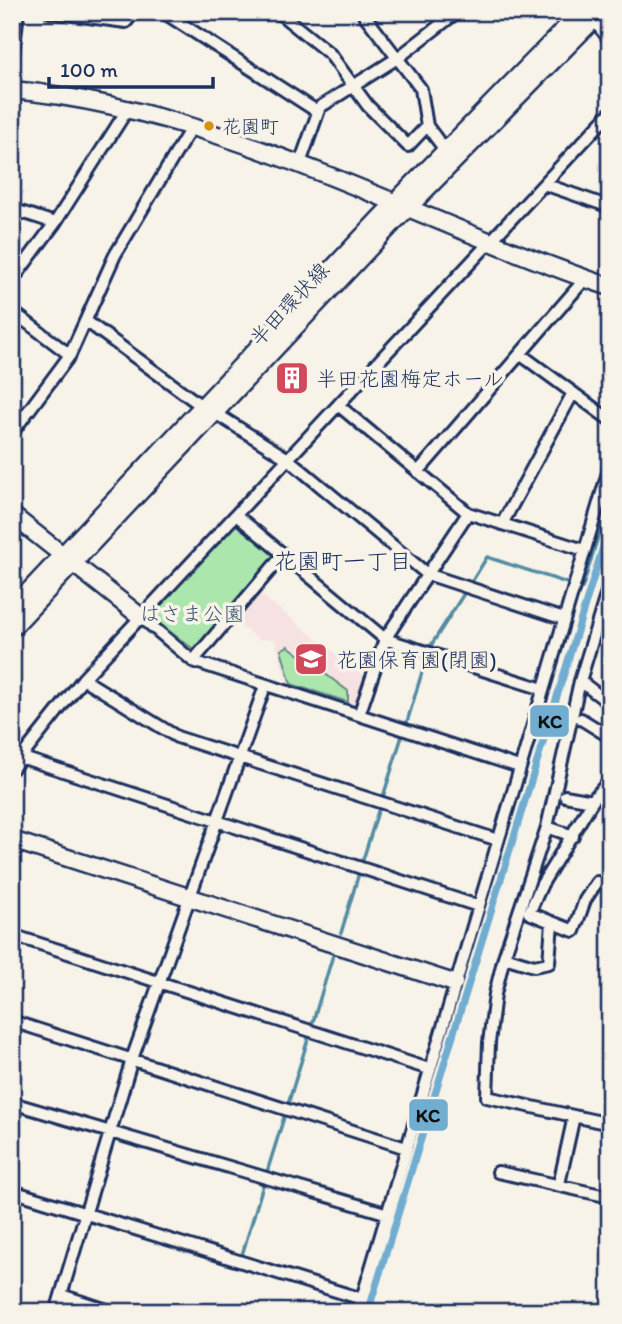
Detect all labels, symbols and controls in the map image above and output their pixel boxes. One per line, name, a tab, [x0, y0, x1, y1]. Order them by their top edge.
scale bar	[49, 46, 214, 90]
text: 100 m	[60, 57, 118, 82]
place label: 花園町	[222, 115, 279, 138]
marker: 花園町	[202, 119, 216, 133]
street label: 半田環状線	[244, 257, 334, 351]
building icon: 半田花園梅定ホール	[273, 359, 311, 397]
place label: 半田花園梅定ホール	[316, 366, 504, 391]
district label: 花園町一丁目	[274, 547, 412, 575]
park label: はさま公園	[140, 601, 245, 626]
school or university icon: 花園保育園(閉園)	[292, 640, 330, 678]
place label: 花園保育園(閉園)	[336, 647, 497, 672]
line badge: KC	[529, 704, 570, 738]
text: KC	[538, 710, 562, 733]
line badge: KC	[408, 1098, 449, 1132]
text: KC	[416, 1104, 440, 1127]

